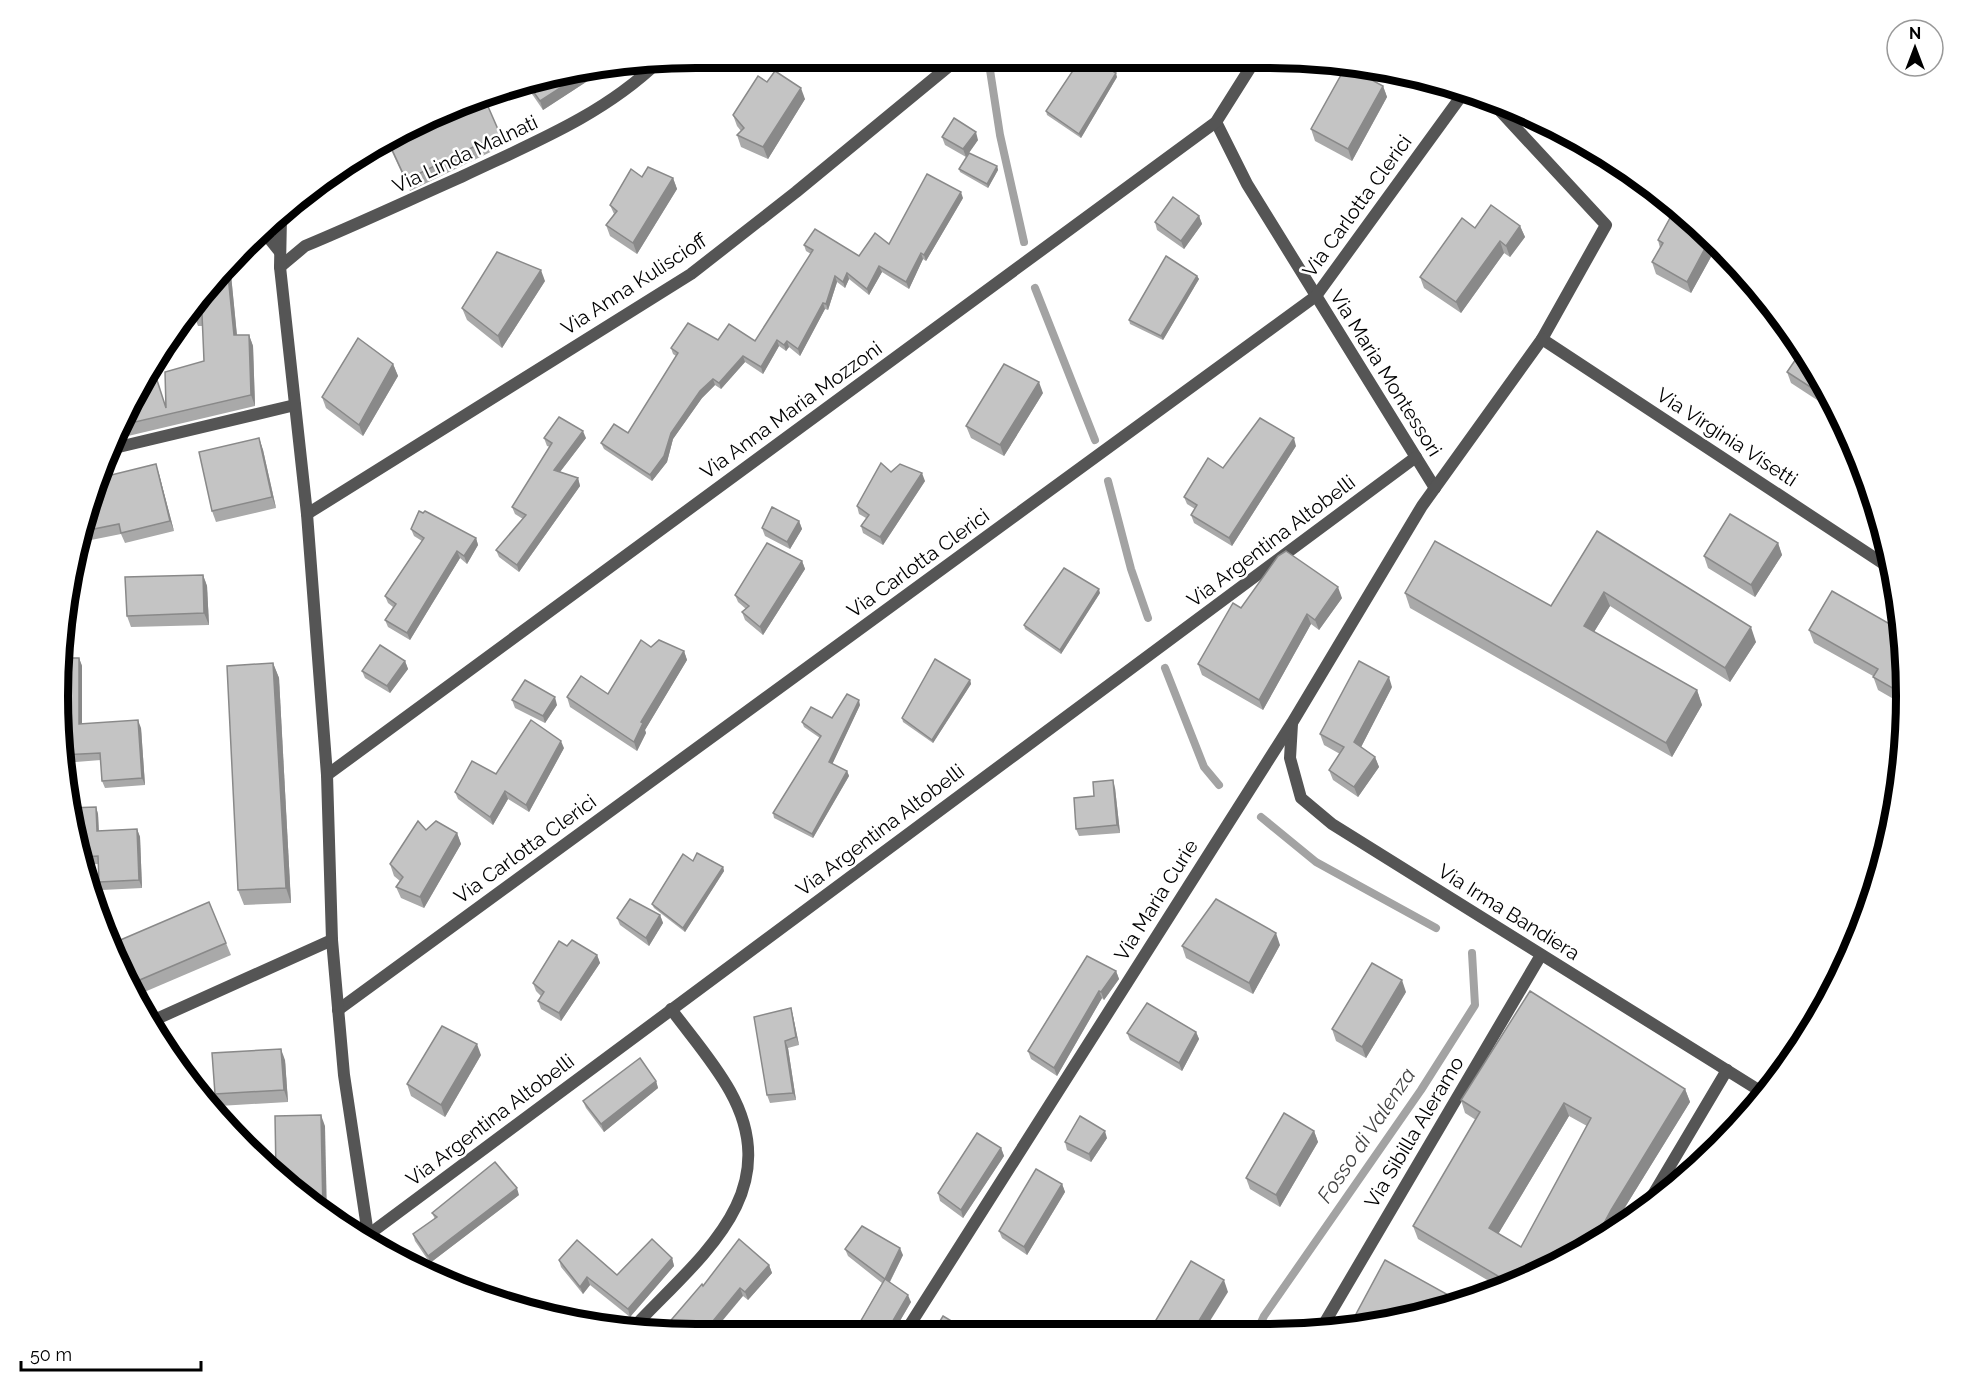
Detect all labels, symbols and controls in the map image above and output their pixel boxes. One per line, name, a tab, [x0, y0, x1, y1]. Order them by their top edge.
north arrow	[1885, 18, 1945, 78]
text: N	[1909, 24, 1921, 43]
street label: Via Linda Malnati	[389, 110, 541, 198]
street label: Via Carlotta Clerici	[1297, 130, 1417, 282]
street label: Via Anna Kuliscioff	[557, 228, 712, 340]
street label: Via Maria Montessori	[1325, 285, 1447, 461]
street label: Via Anna Maria Mozzoni	[696, 336, 886, 484]
street label: Via Virginia Visetti	[1652, 383, 1802, 491]
street label: Via Argentina Altobelli	[1182, 470, 1360, 612]
street label: Via Carlotta Clerici	[842, 503, 994, 623]
street label: Via Argentina Altobelli	[791, 759, 969, 901]
street label: Via Carlotta Clerici	[449, 789, 601, 909]
street label: Via Maria Curie	[1109, 835, 1203, 965]
street label: Via Irma Bandiera	[1434, 859, 1584, 965]
street label: Via Argentina Altobelli	[401, 1049, 579, 1191]
street label: Via Sibilla Aleramo	[1359, 1052, 1469, 1212]
water label: Fosso di Valenza	[1312, 1063, 1420, 1207]
scale bar	[21, 1334, 201, 1372]
text: 50 m	[30, 1344, 72, 1365]

